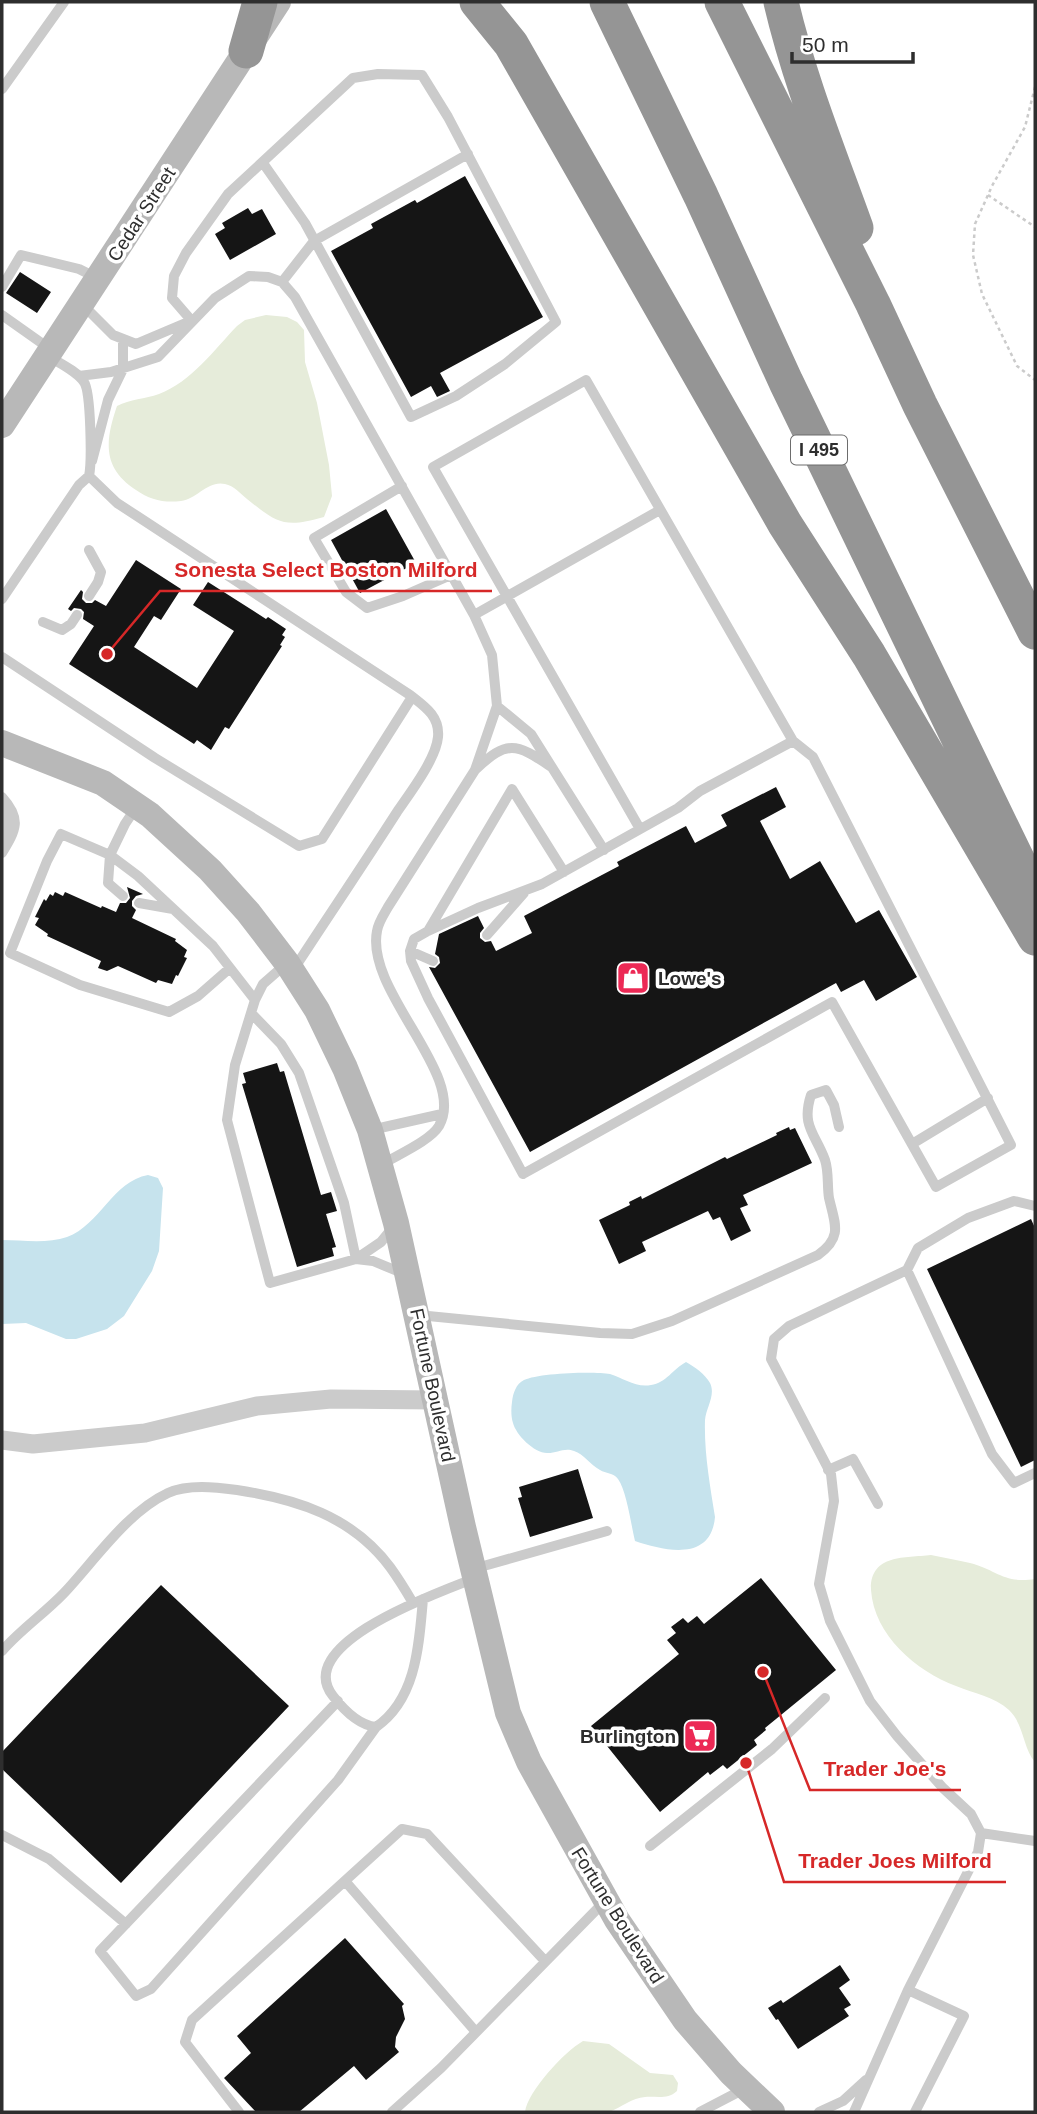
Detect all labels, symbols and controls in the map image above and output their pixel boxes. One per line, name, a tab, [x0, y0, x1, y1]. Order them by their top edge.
scale bar	[792, 21, 913, 65]
text: 50 m	[802, 33, 849, 56]
street label: Cedar Street	[103, 163, 180, 265]
road number: I 495	[791, 436, 847, 464]
callout: Sonesta Select Boston Milford	[160, 549, 492, 591]
text: Sonesta Select Boston Milford	[174, 558, 478, 581]
shop icon: Lowe's	[614, 959, 652, 997]
place label: Lowe's	[658, 968, 722, 989]
street label: Fortune Boulevard	[406, 1306, 459, 1464]
supermarket icon: Burlington	[681, 1717, 719, 1755]
place label: Burlington	[580, 1726, 676, 1747]
callout: Trader Joe's	[810, 1748, 961, 1790]
text: Trader Joe's	[824, 1757, 946, 1780]
callout: Trader Joes Milford	[784, 1840, 1006, 1882]
street label: Fortune Boulevard	[567, 1843, 668, 1987]
text: Trader Joes Milford	[798, 1849, 992, 1872]

